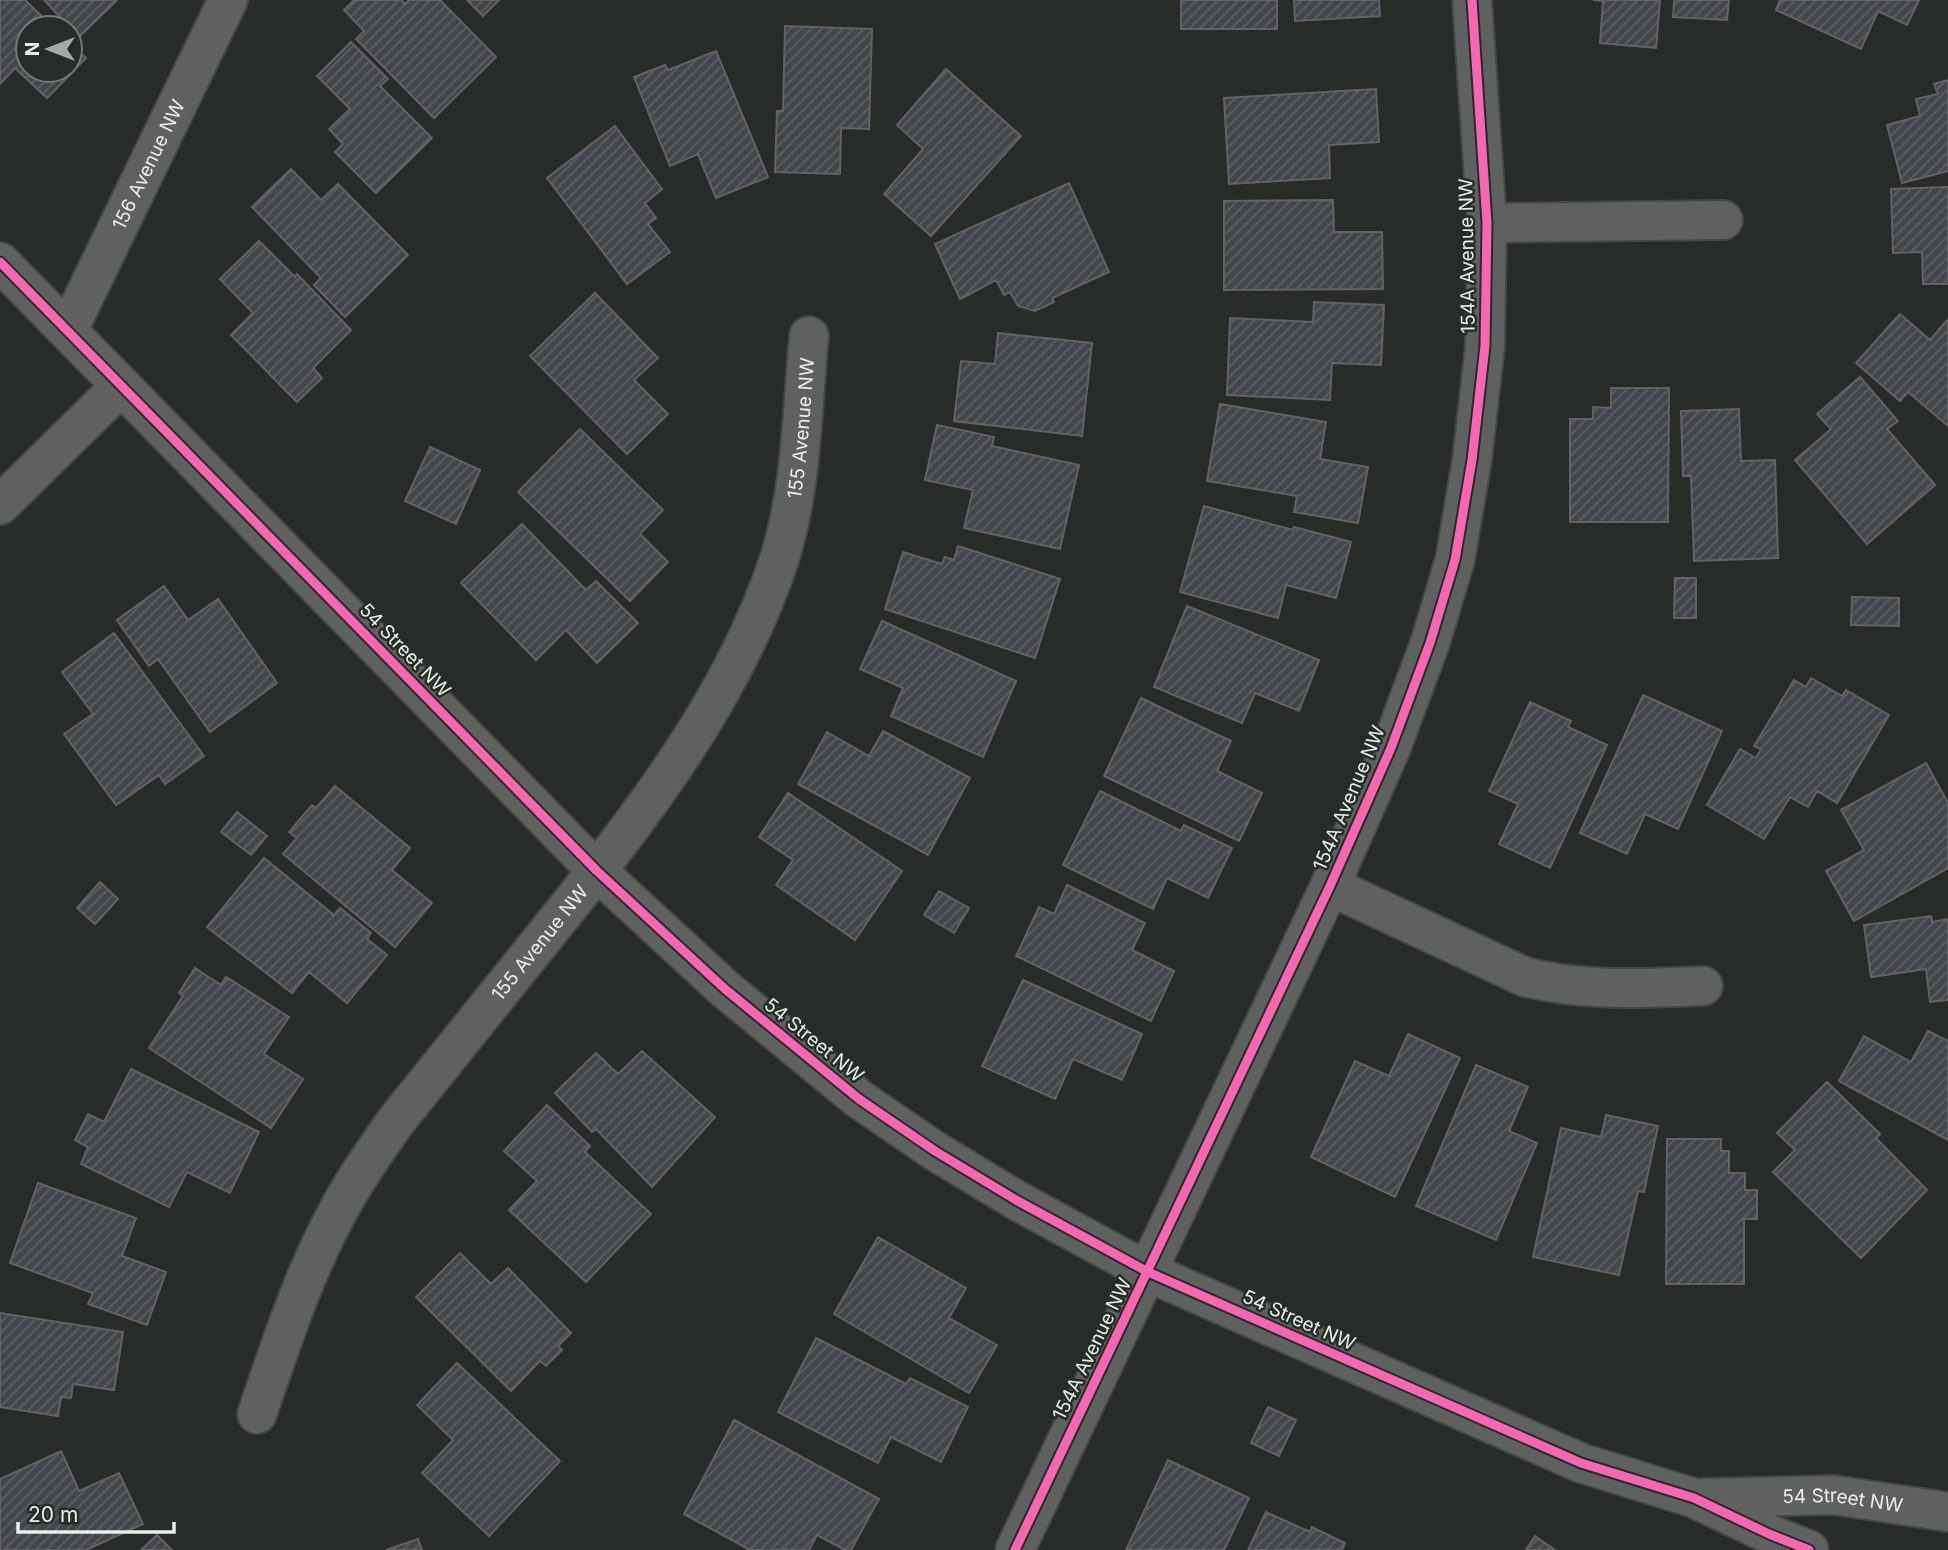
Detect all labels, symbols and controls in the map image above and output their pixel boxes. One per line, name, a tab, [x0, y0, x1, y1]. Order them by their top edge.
north arrow	[14, 14, 84, 84]
text: N	[21, 42, 44, 56]
street label: 156 Avenue NW	[107, 95, 190, 233]
street label: 154A Avenue NW	[1454, 178, 1480, 334]
street label: 155 Avenue NW	[782, 356, 819, 500]
street label: 54 Street NW	[355, 598, 456, 702]
street label: 154A Avenue NW	[1308, 722, 1390, 874]
street label: 155 Avenue NW	[486, 880, 593, 1005]
street label: 54 Street NW	[760, 993, 869, 1087]
street label: 154A Avenue NW	[1048, 1274, 1136, 1424]
street label: 54 Street NW	[1239, 1285, 1359, 1355]
street label: 54 Street NW	[1782, 1483, 1905, 1517]
scale bar	[18, 1490, 173, 1534]
text: 20 m	[28, 1502, 78, 1527]

